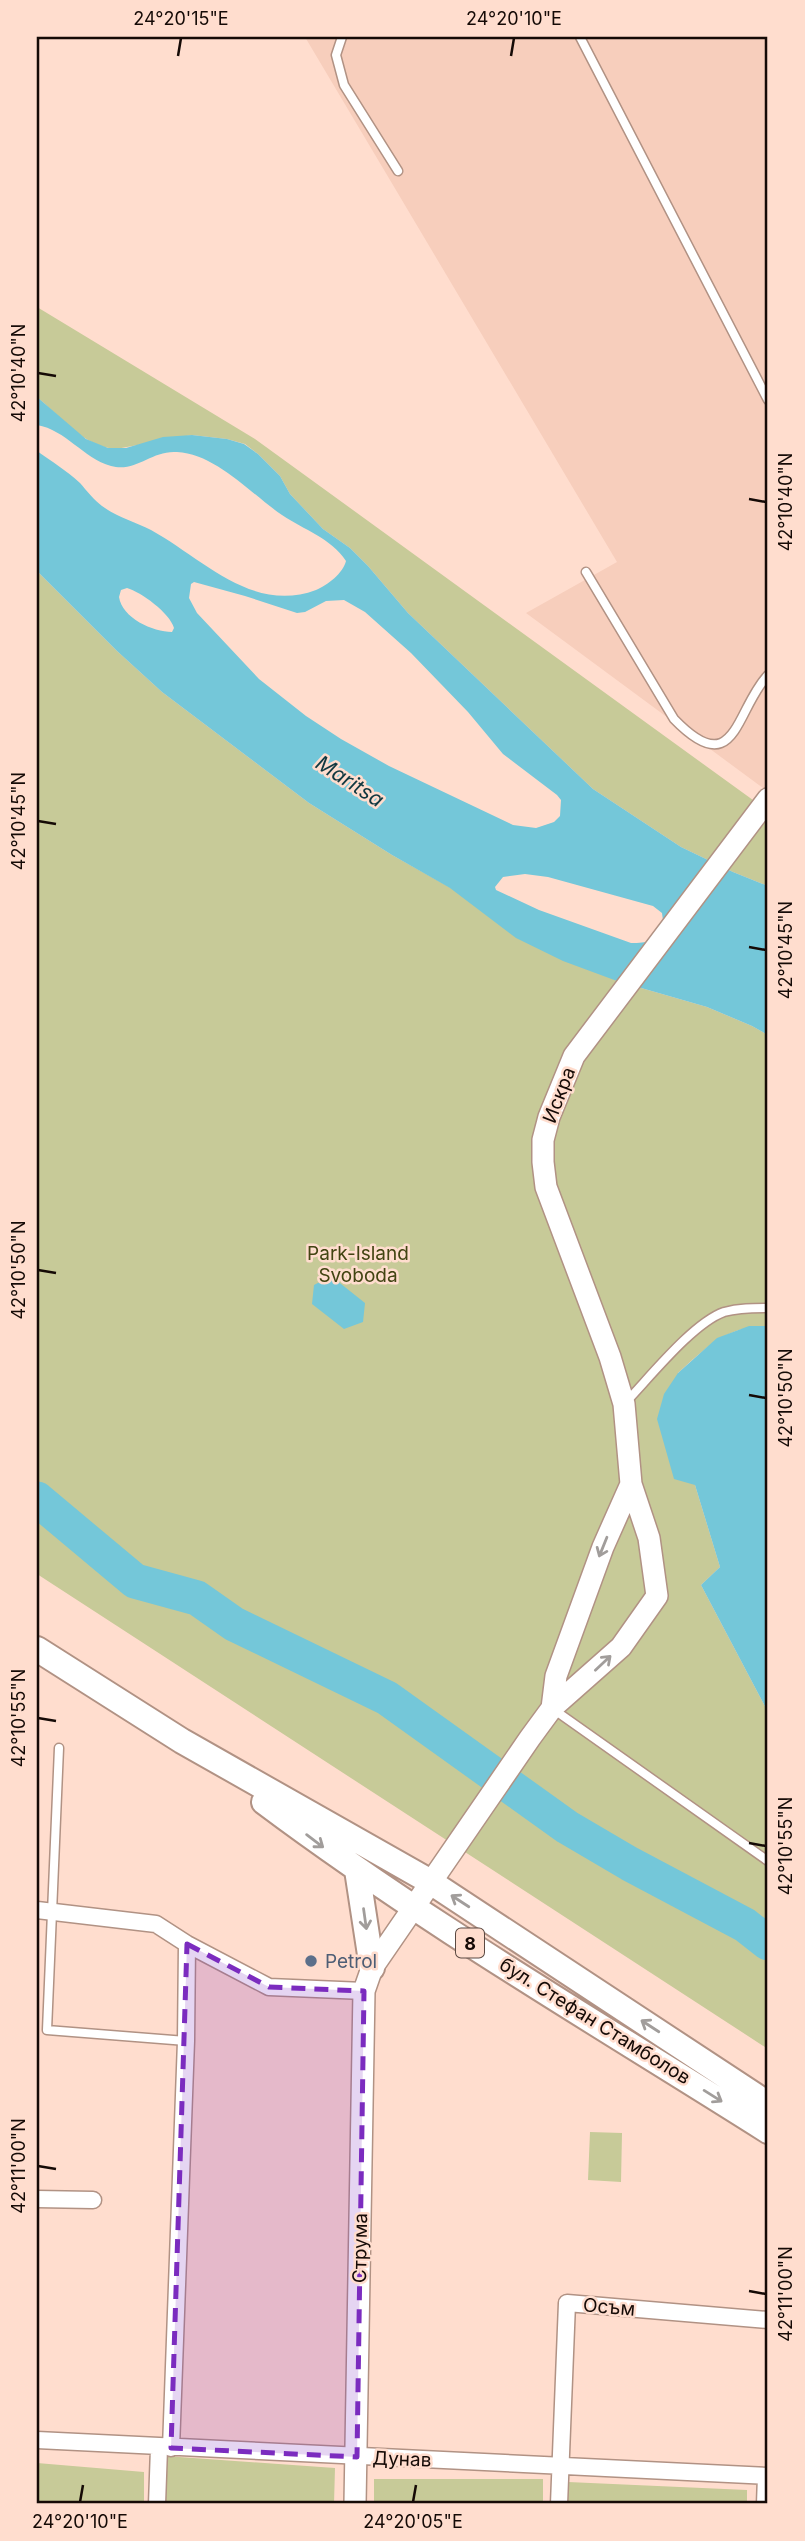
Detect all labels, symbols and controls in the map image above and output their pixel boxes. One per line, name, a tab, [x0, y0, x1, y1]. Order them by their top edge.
text: 24°20'15"E	[133, 8, 229, 29]
text: 24°20'10"E	[466, 8, 562, 29]
text: 42°10'40"N	[8, 324, 29, 422]
text: 42°10'40"N	[775, 453, 796, 551]
water label: Maritsa	[311, 750, 389, 812]
text: 42°10'45"N	[8, 772, 29, 870]
text: 42°10'45"N	[775, 901, 796, 999]
street label: Искра	[538, 1064, 580, 1126]
text: 42°10'50"N	[8, 1220, 29, 1320]
park label: Park-Island Svoboda	[307, 1242, 409, 1287]
text: 42°10'50"N	[775, 1348, 796, 1448]
one-way arrow	[596, 1536, 609, 1557]
one-way arrow	[595, 1655, 612, 1672]
text: 42°10'55"N	[8, 1669, 29, 1767]
text: 42°10'55"N	[775, 1797, 796, 1895]
one-way arrow	[305, 1833, 324, 1848]
one-way arrow	[450, 1894, 470, 1908]
one-way arrow	[358, 1907, 371, 1929]
road number: 8	[456, 1928, 484, 1957]
place label: Petrol	[325, 1950, 377, 1973]
marker: Petrol	[303, 1953, 319, 1969]
street label: бул. Стефан Стамболов	[495, 1953, 695, 2089]
one-way arrow	[641, 2019, 660, 2033]
one-way arrow	[702, 2089, 722, 2103]
text: 42°11'00"N	[8, 2118, 29, 2214]
street label: Струма	[348, 2213, 372, 2283]
text: 42°11'00"N	[775, 2246, 796, 2342]
street label: Осъм	[582, 2293, 636, 2321]
street label: Дунав	[372, 2446, 432, 2472]
text: 24°20'10"E	[32, 2511, 128, 2532]
text: 24°20'05"E	[363, 2511, 463, 2532]

